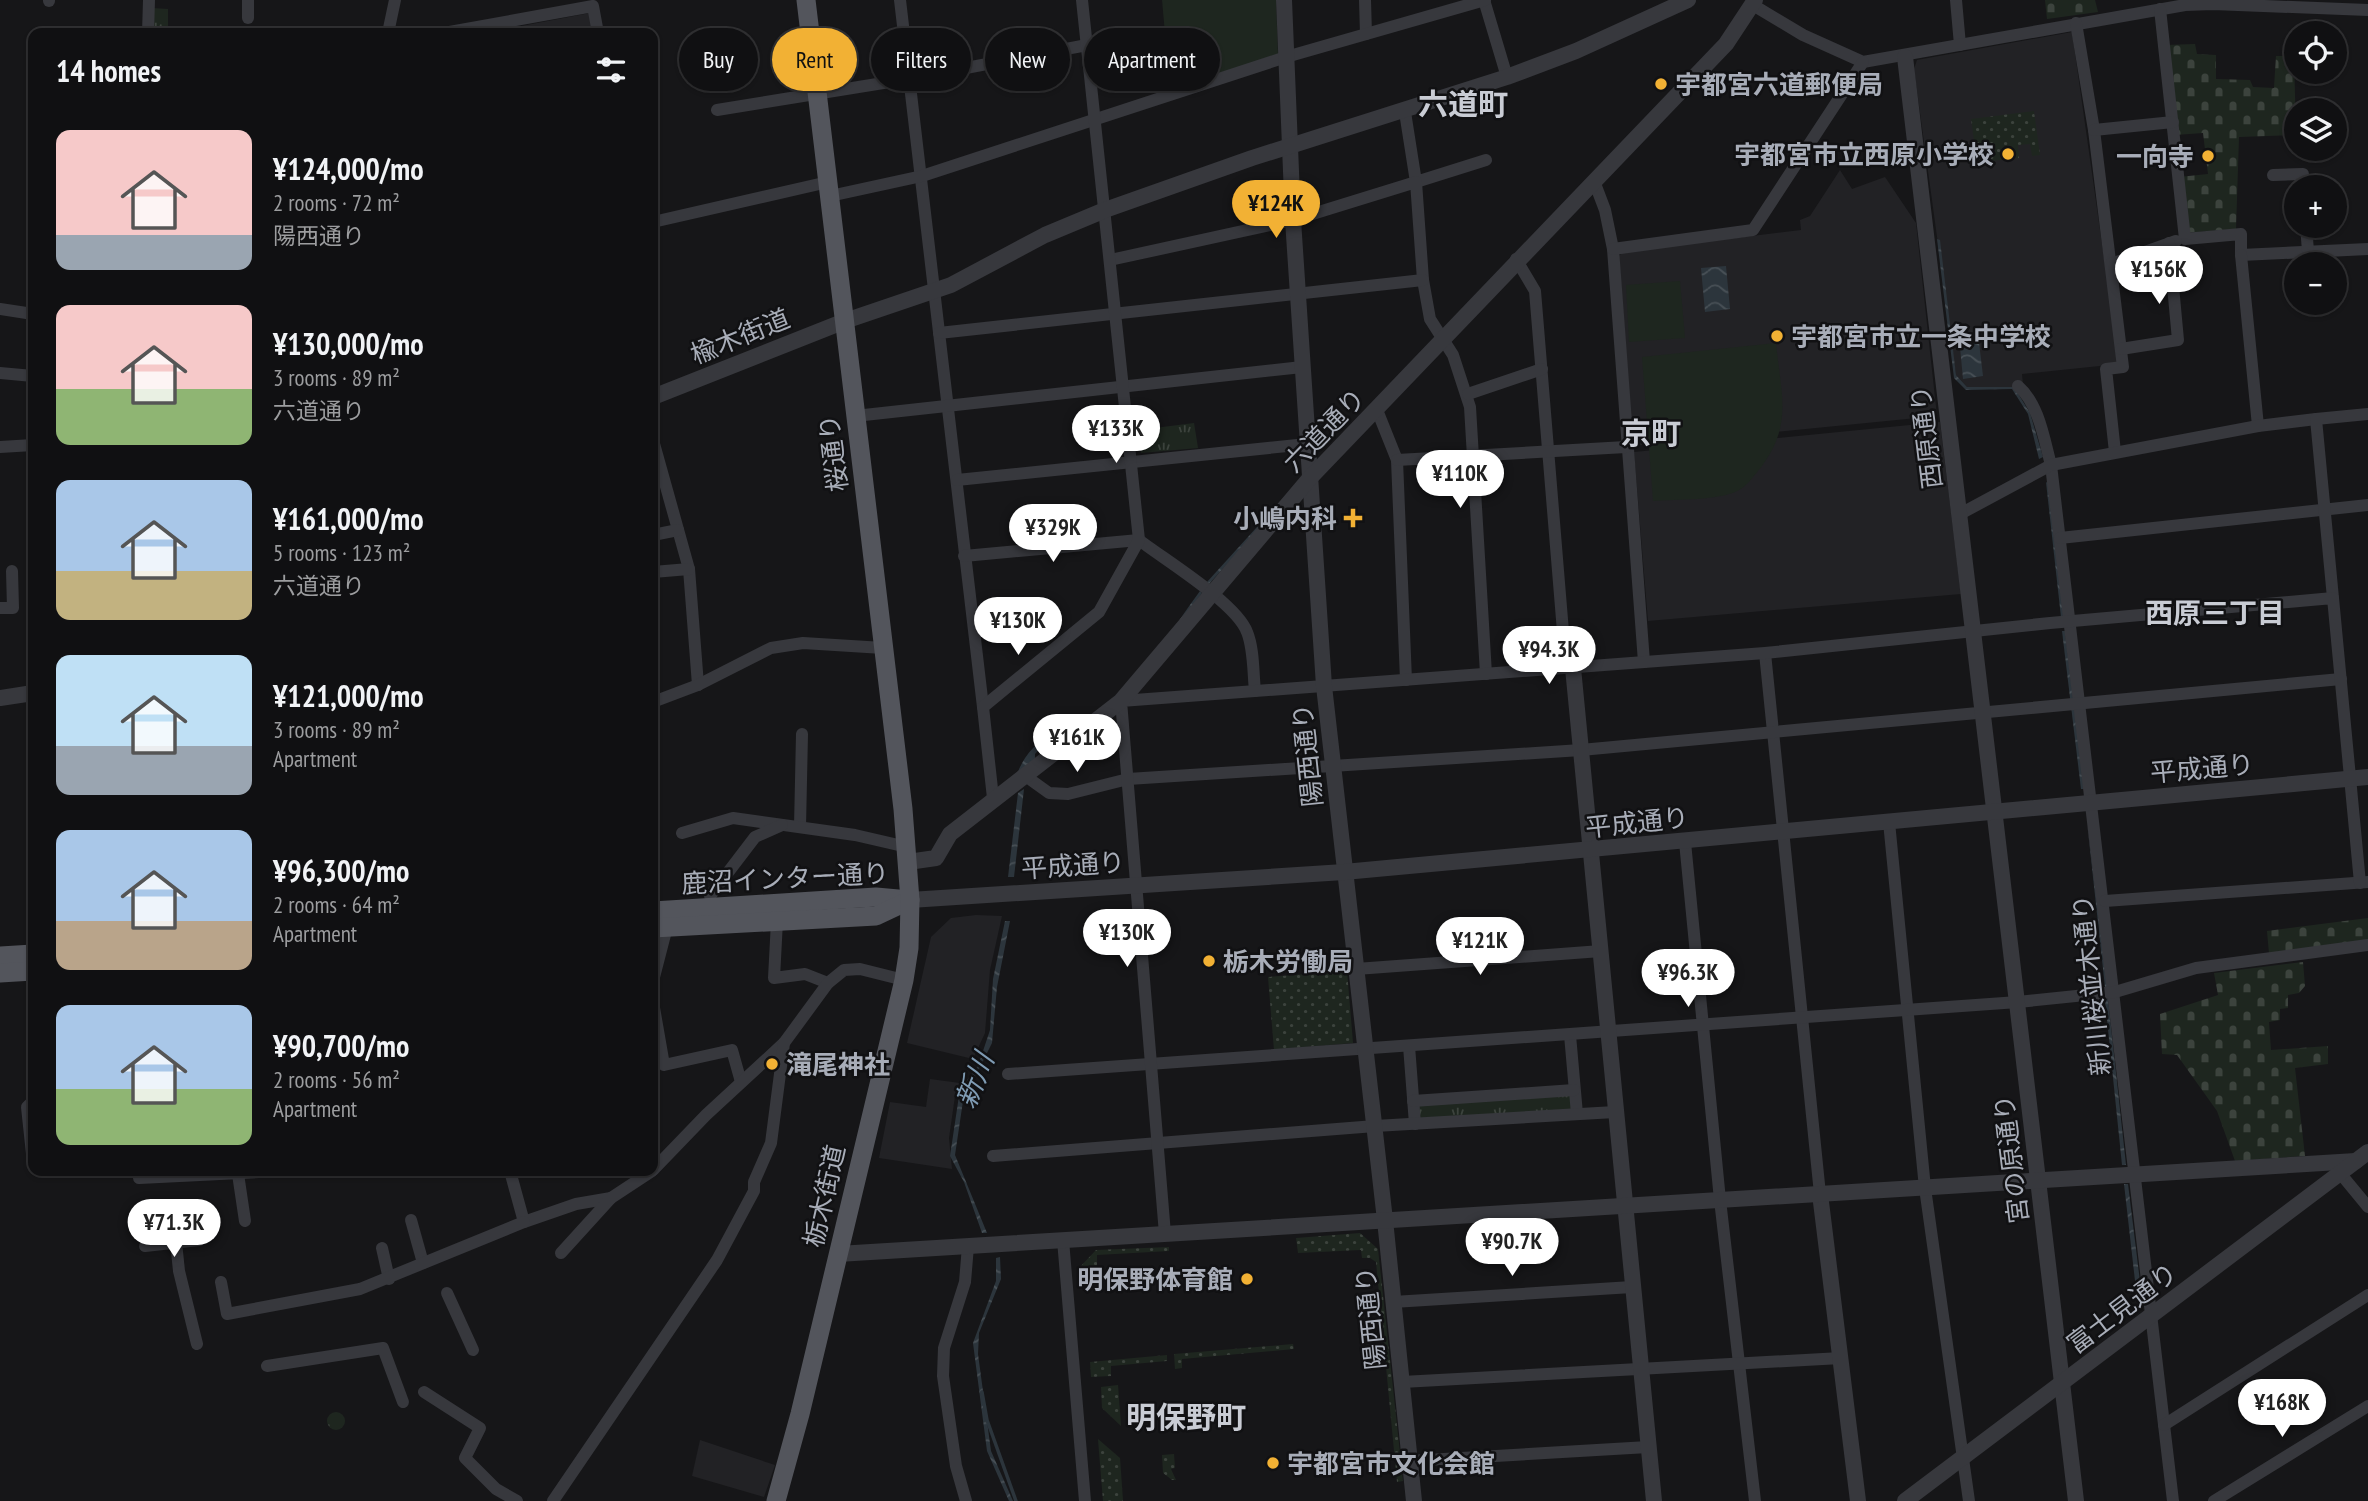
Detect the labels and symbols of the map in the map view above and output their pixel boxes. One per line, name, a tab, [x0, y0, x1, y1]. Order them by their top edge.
place label: 宇都宮六道郵便局	[1675, 68, 1883, 101]
marker: 宇都宮六道郵便局	[1653, 76, 1669, 92]
district label: 六道町	[1418, 84, 1508, 123]
place label: 宇都宮市立西原小学校	[1734, 138, 1994, 171]
place label: 一向寺	[2116, 140, 2194, 173]
marker: 宇都宮市立西原小学校	[2000, 146, 2016, 162]
marker: 一向寺	[2200, 148, 2216, 164]
pin: ¥124K	[1227, 180, 1325, 240]
pin: ¥156K	[2110, 246, 2208, 306]
street label: 楡木街道	[686, 301, 794, 371]
place label: 宇都宮市立一条中学校	[1791, 320, 2051, 353]
marker: 宇都宮市立一条中学校	[1769, 328, 1785, 344]
street label: 六道通り	[1276, 381, 1372, 479]
street label: 西原通り	[1903, 383, 1949, 491]
pin: ¥133K	[1067, 406, 1165, 465]
street label: 桜通り	[812, 412, 854, 494]
district label: 京町	[1621, 413, 1681, 452]
pin: ¥110K	[1411, 450, 1509, 510]
place label: 小嶋内科	[1233, 502, 1337, 535]
pin: ¥329K	[1004, 504, 1102, 564]
marker: 小嶋内科	[1343, 508, 1363, 528]
district label: 西原三丁目	[2145, 594, 2285, 631]
pin: ¥130K	[969, 598, 1067, 657]
pin: ¥94.3K	[1492, 626, 1606, 686]
street label: 陽西通り	[1285, 702, 1329, 808]
pin: ¥161K	[1028, 714, 1126, 774]
street label: 平成通り	[2149, 747, 2255, 789]
street label: 平成通り	[1584, 800, 1690, 844]
street label: 平成通り	[1020, 845, 1126, 885]
street label: 鹿沼インター通り	[680, 856, 890, 900]
street label: 新川桜並木通り	[2065, 893, 2117, 1077]
pin: ¥130K	[1078, 909, 1176, 969]
pin: ¥121K	[1431, 918, 1529, 977]
place label: 栃木労働局	[1223, 945, 1353, 978]
pin: ¥96.3K	[1631, 950, 1745, 1009]
marker: 栃木労働局	[1201, 953, 1217, 969]
water label: 新川	[946, 1044, 1003, 1113]
place label: 滝尾神社	[786, 1048, 890, 1081]
marker: 滝尾神社	[764, 1056, 780, 1072]
street label: 宮の原通り	[1987, 1092, 2035, 1226]
street label: 栃木街道	[796, 1142, 852, 1250]
pin: ¥71.3K	[117, 1200, 231, 1259]
pin: ¥90.7K	[1455, 1218, 1569, 1278]
street label: 富士見通り	[2060, 1256, 2184, 1360]
place label: 明保野体育館	[1077, 1263, 1233, 1296]
street label: 陽西通り	[1348, 1265, 1392, 1371]
marker: 明保野体育館	[1239, 1271, 1255, 1287]
pin: ¥168K	[2233, 1380, 2331, 1439]
district label: 明保野町	[1126, 1397, 1246, 1436]
place label: 宇都宮市文化会館	[1287, 1447, 1495, 1480]
marker: 宇都宮市文化会館	[1265, 1455, 1281, 1471]

